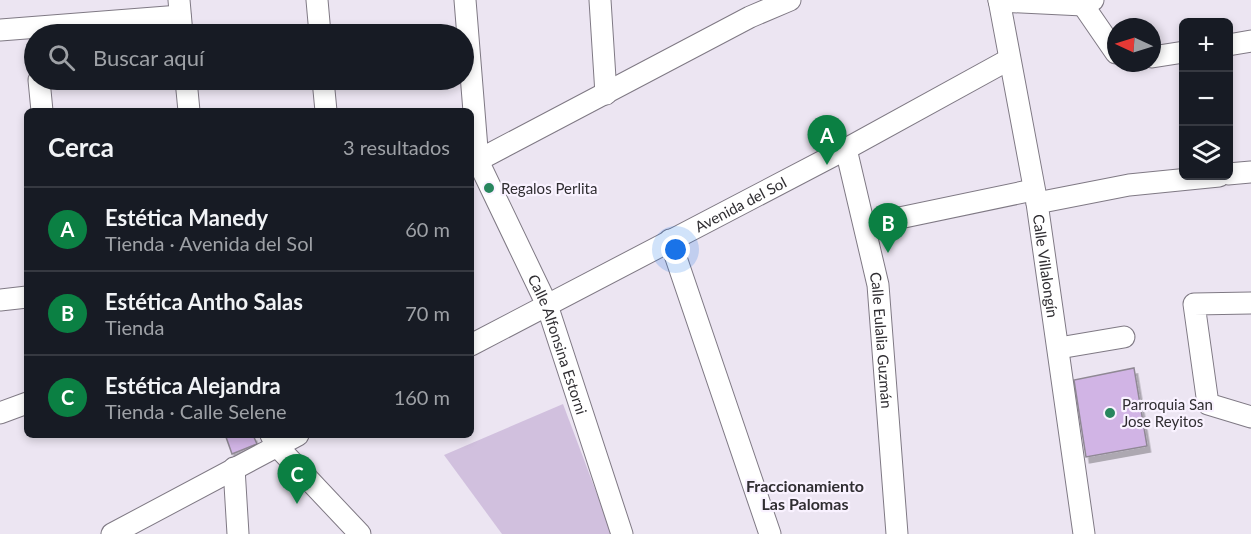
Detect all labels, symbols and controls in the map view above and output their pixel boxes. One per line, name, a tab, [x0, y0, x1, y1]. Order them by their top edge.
north arrow	[1107, 18, 1161, 72]
map controls	[1179, 18, 1233, 180]
button: +	[1179, 18, 1233, 72]
search box	[24, 24, 474, 90]
icon: search	[45, 41, 78, 74]
text: Buscar aquí	[93, 44, 204, 71]
button: −	[1179, 72, 1233, 126]
pin: A	[808, 116, 846, 165]
button: layers	[1179, 126, 1233, 180]
text: Cerca	[48, 131, 114, 163]
text: 3 resultados	[343, 135, 450, 159]
street label: Avenida del Sol	[692, 173, 789, 235]
place label: Regalos Perlita	[501, 179, 597, 197]
marker: Regalos Perlita	[482, 181, 496, 195]
text: Estética Manedy	[105, 204, 268, 231]
pin: B	[868, 204, 908, 253]
street label: Calle Villalongín	[1030, 213, 1062, 319]
text: A	[61, 217, 74, 241]
text: 60 m	[405, 217, 450, 241]
text: Tienda · Avenida del Sol	[105, 231, 313, 255]
your location	[661, 235, 690, 264]
street label: Calle Eulalia Guzmán	[866, 270, 896, 409]
street label: Calle Alfonsina Estorni	[525, 271, 591, 417]
text: Estética Antho Salas	[105, 288, 303, 315]
text: B	[61, 301, 74, 325]
text: 70 m	[405, 301, 450, 325]
text: Tienda	[105, 315, 164, 339]
text: Estética Alejandra	[105, 372, 281, 399]
text: C	[61, 385, 74, 409]
text: 160 m	[394, 385, 450, 409]
place label: Parroquia San Jose Reyitos	[1122, 395, 1213, 430]
text: Tienda · Calle Selene	[105, 399, 287, 423]
marker: Parroquia San Jose Reyitos	[1103, 406, 1117, 420]
pin: C	[278, 454, 316, 504]
district label: Fraccionamiento Las Palomas	[746, 476, 864, 513]

